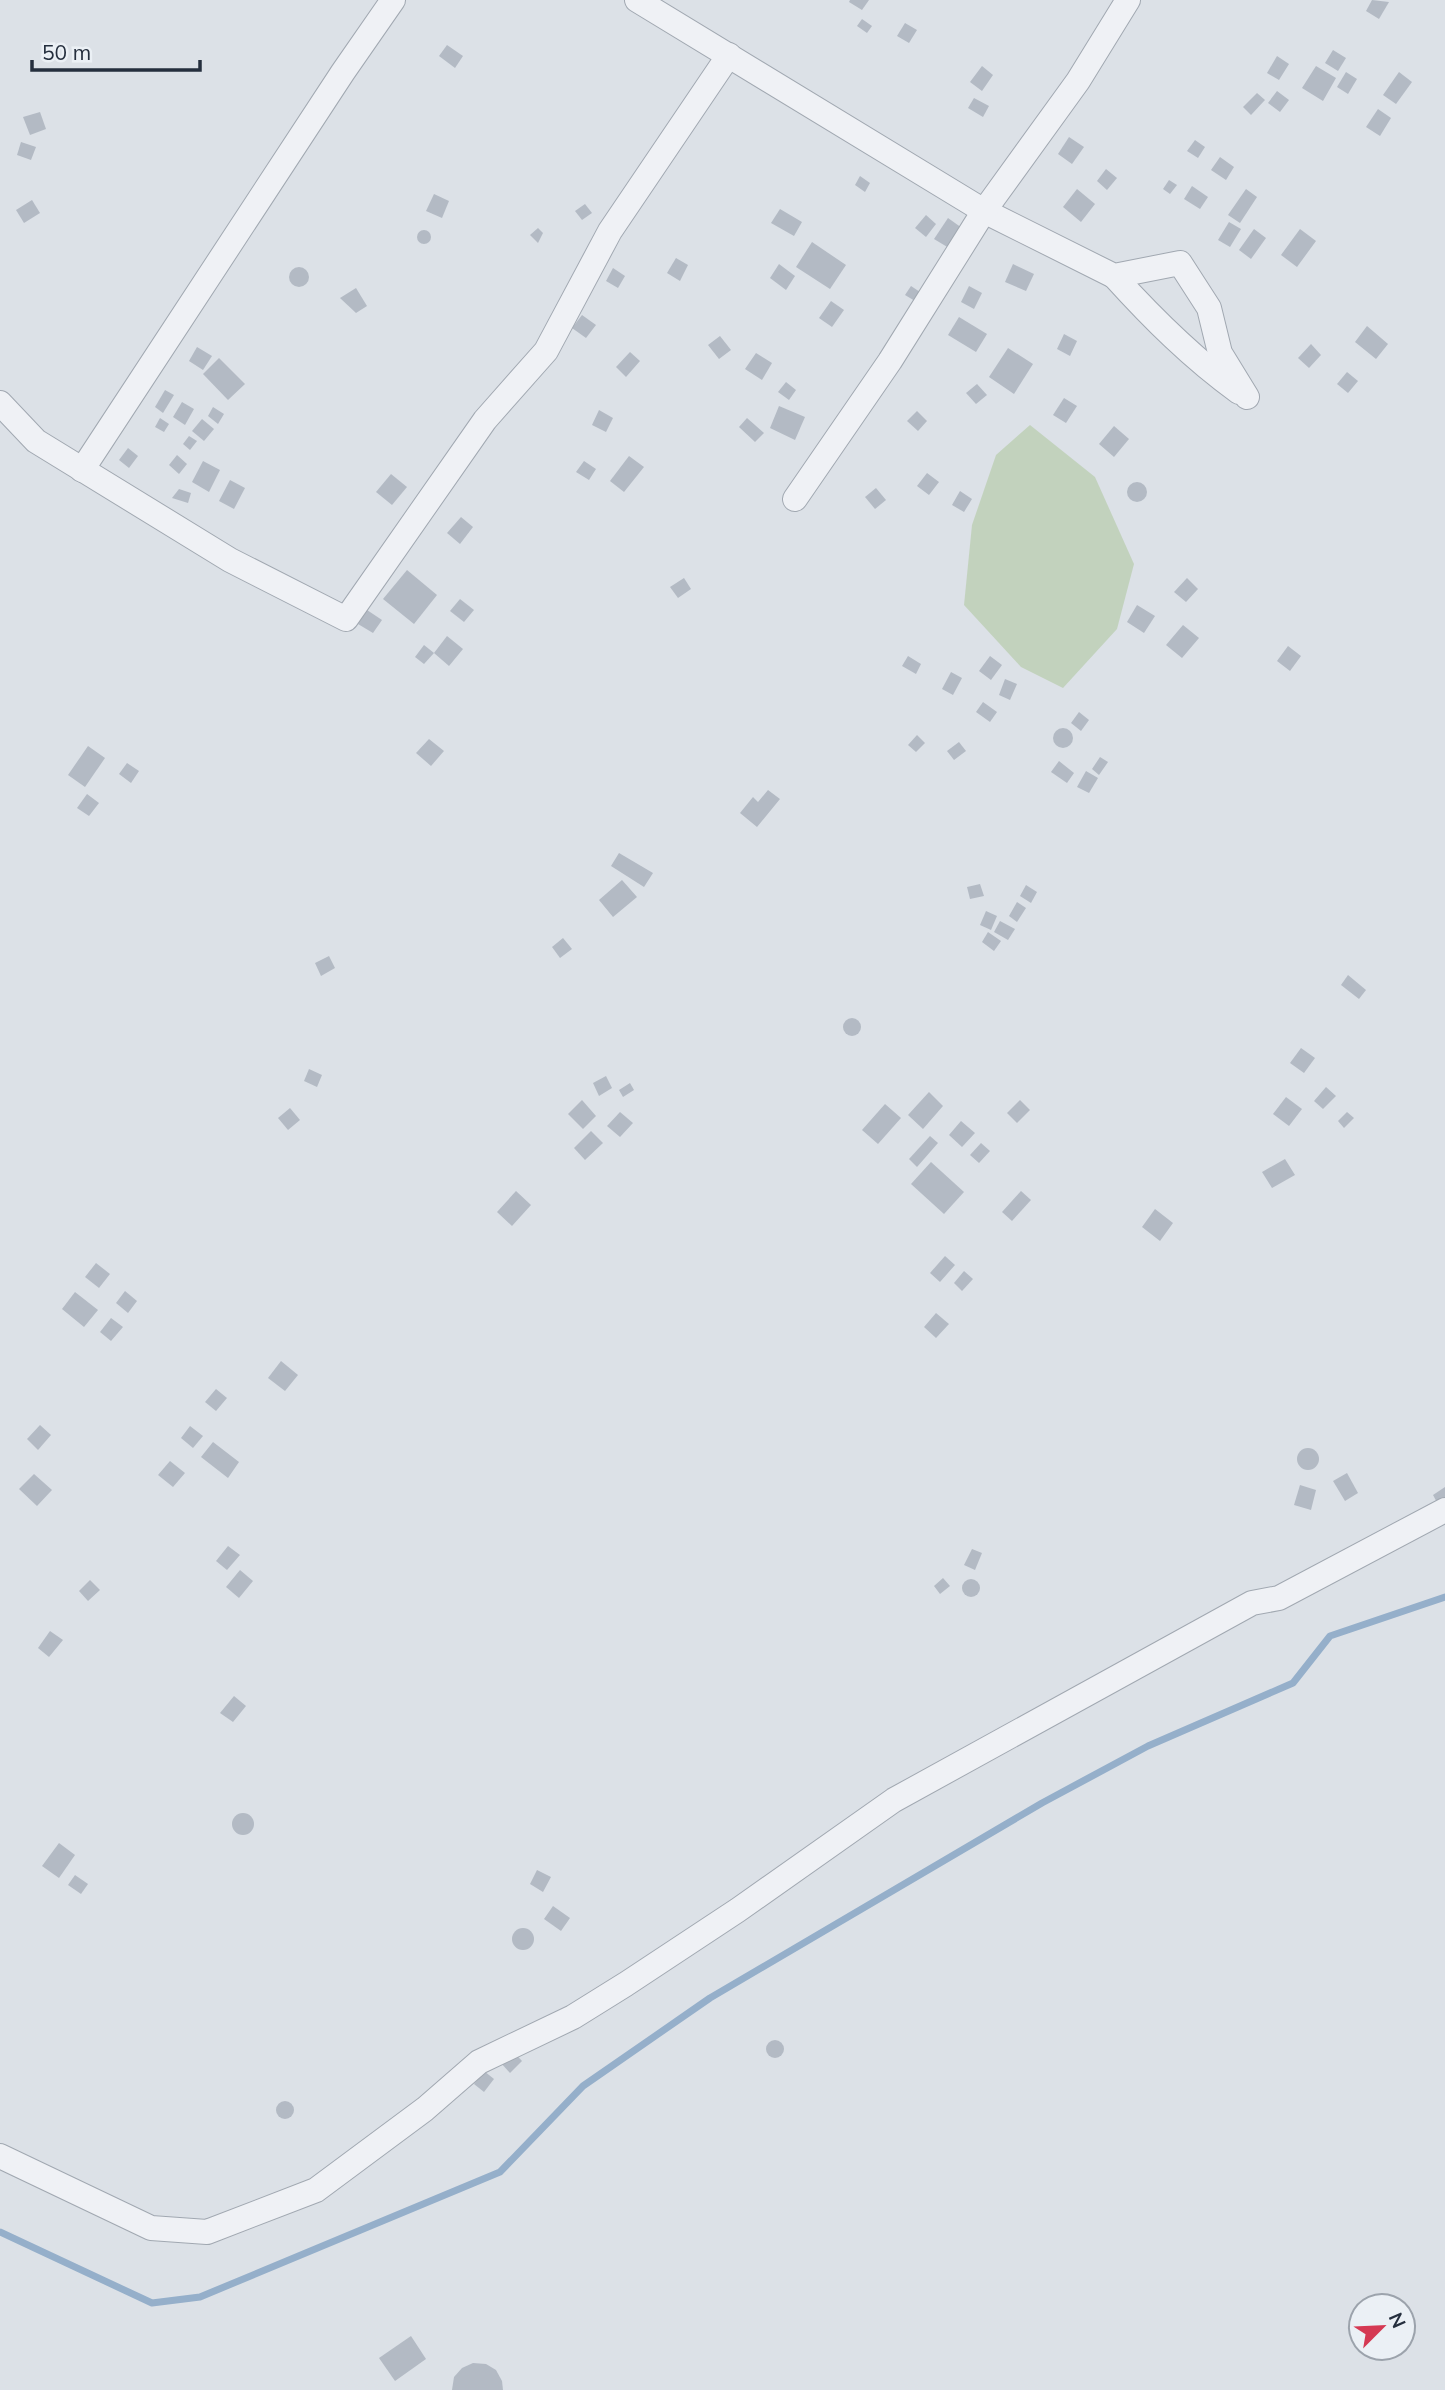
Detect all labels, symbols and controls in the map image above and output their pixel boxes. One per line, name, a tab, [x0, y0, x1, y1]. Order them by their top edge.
scale bar	[32, 28, 200, 72]
text: 50 m	[42, 39, 91, 65]
north arrow	[1347, 2292, 1417, 2362]
text: N	[1384, 2309, 1411, 2332]

